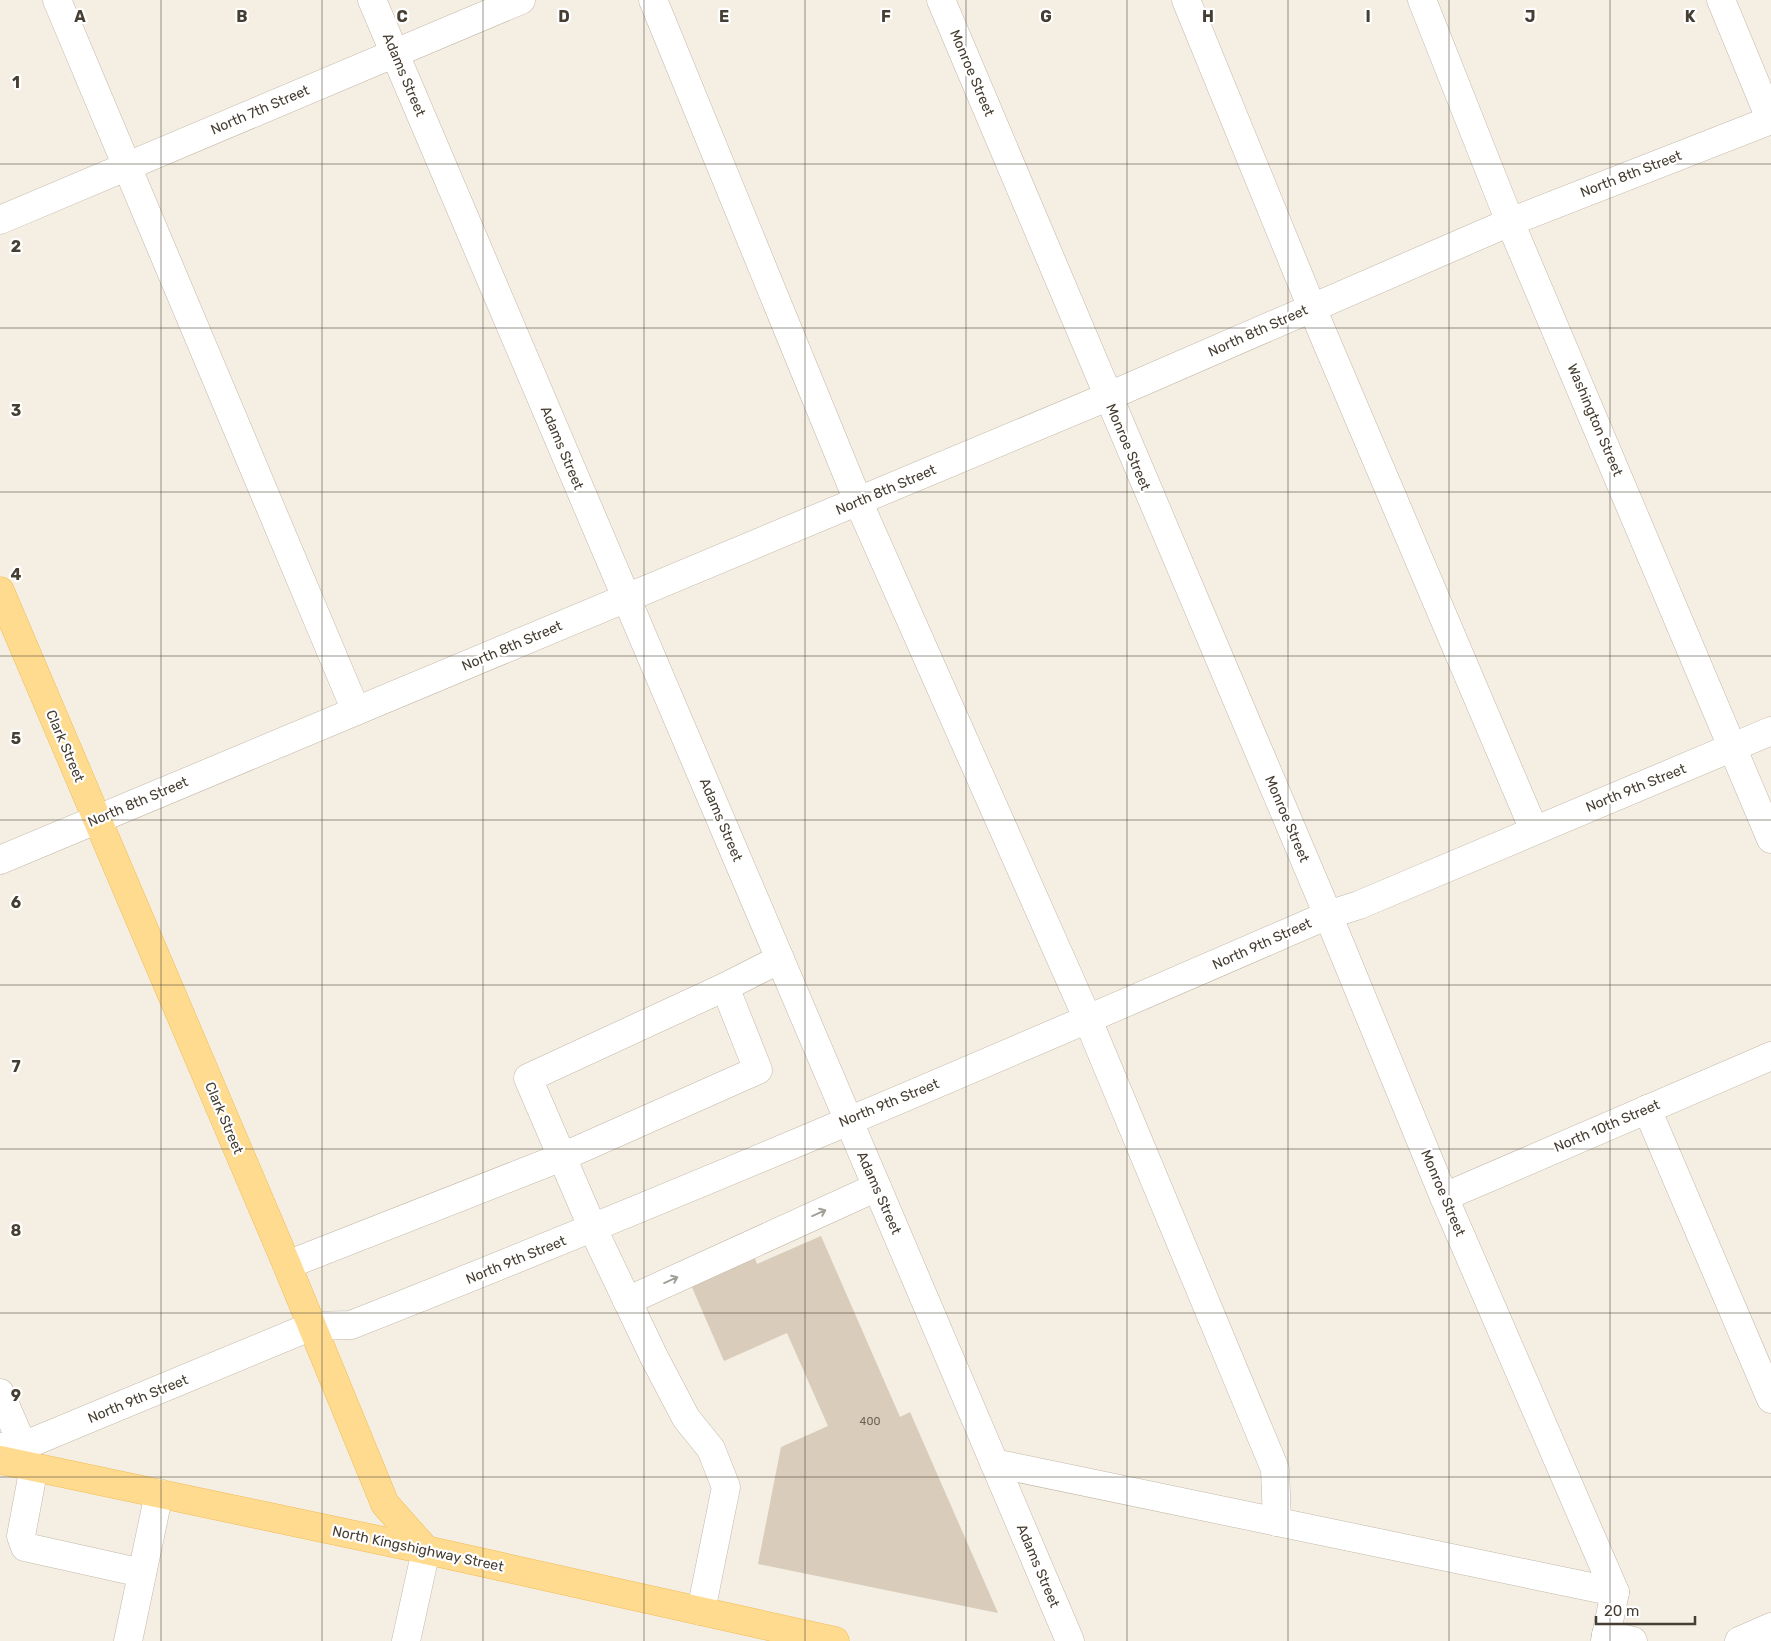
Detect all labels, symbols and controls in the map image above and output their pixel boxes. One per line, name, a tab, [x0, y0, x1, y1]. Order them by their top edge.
text: A	[74, 7, 86, 26]
text: B	[236, 7, 248, 26]
text: C	[396, 7, 408, 26]
text: D	[558, 7, 570, 26]
text: E	[719, 7, 729, 26]
text: F	[881, 7, 891, 26]
text: G	[1040, 7, 1052, 26]
text: H	[1202, 7, 1214, 26]
text: I	[1365, 7, 1371, 26]
text: J	[1525, 7, 1535, 26]
text: K	[1685, 7, 1696, 26]
street label: Monroe Street	[946, 27, 998, 119]
street label: Adams Street	[379, 31, 429, 120]
text: 1	[12, 73, 20, 92]
street label: North 7th Street	[208, 81, 312, 138]
street label: North 8th Street	[1578, 147, 1685, 201]
text: 2	[11, 237, 21, 256]
street label: North 8th Street	[1206, 301, 1311, 361]
street label: Washington Street	[1564, 361, 1627, 479]
text: 3	[11, 401, 21, 420]
street label: Monroe Street	[1102, 401, 1154, 493]
street label: Adams Street	[537, 404, 587, 493]
street label: North 8th Street	[833, 461, 939, 519]
text: 4	[11, 565, 22, 584]
street label: North 8th Street	[459, 617, 565, 675]
street label: Clark Street	[42, 707, 88, 785]
text: 5	[11, 729, 21, 748]
street label: North 9th Street	[1583, 760, 1689, 816]
street label: North 8th Street	[85, 773, 191, 831]
street label: Monroe Street	[1261, 773, 1313, 865]
street label: Adams Street	[696, 776, 746, 865]
text: 6	[11, 893, 21, 912]
street label: North 9th Street	[1210, 914, 1315, 973]
text: 7	[11, 1057, 21, 1076]
street label: North 9th Street	[836, 1075, 942, 1131]
street label: Clark Street	[201, 1079, 247, 1157]
street label: North 10th Street	[1552, 1096, 1663, 1156]
street label: Monroe Street	[1417, 1147, 1469, 1239]
street label: Adams Street	[853, 1149, 905, 1238]
one-way arrow	[811, 1208, 826, 1217]
text: 8	[11, 1221, 22, 1240]
street label: North 9th Street	[463, 1232, 569, 1288]
one-way arrow	[663, 1275, 678, 1285]
street label: North 9th Street	[85, 1371, 191, 1427]
text: 9	[11, 1386, 21, 1405]
house number: 400	[860, 1415, 880, 1428]
street label: Adams Street	[1013, 1522, 1063, 1611]
street label: North Kingshighway Street	[331, 1523, 506, 1576]
scale bar	[1596, 1594, 1695, 1626]
text: 20 m	[1604, 1602, 1639, 1620]

